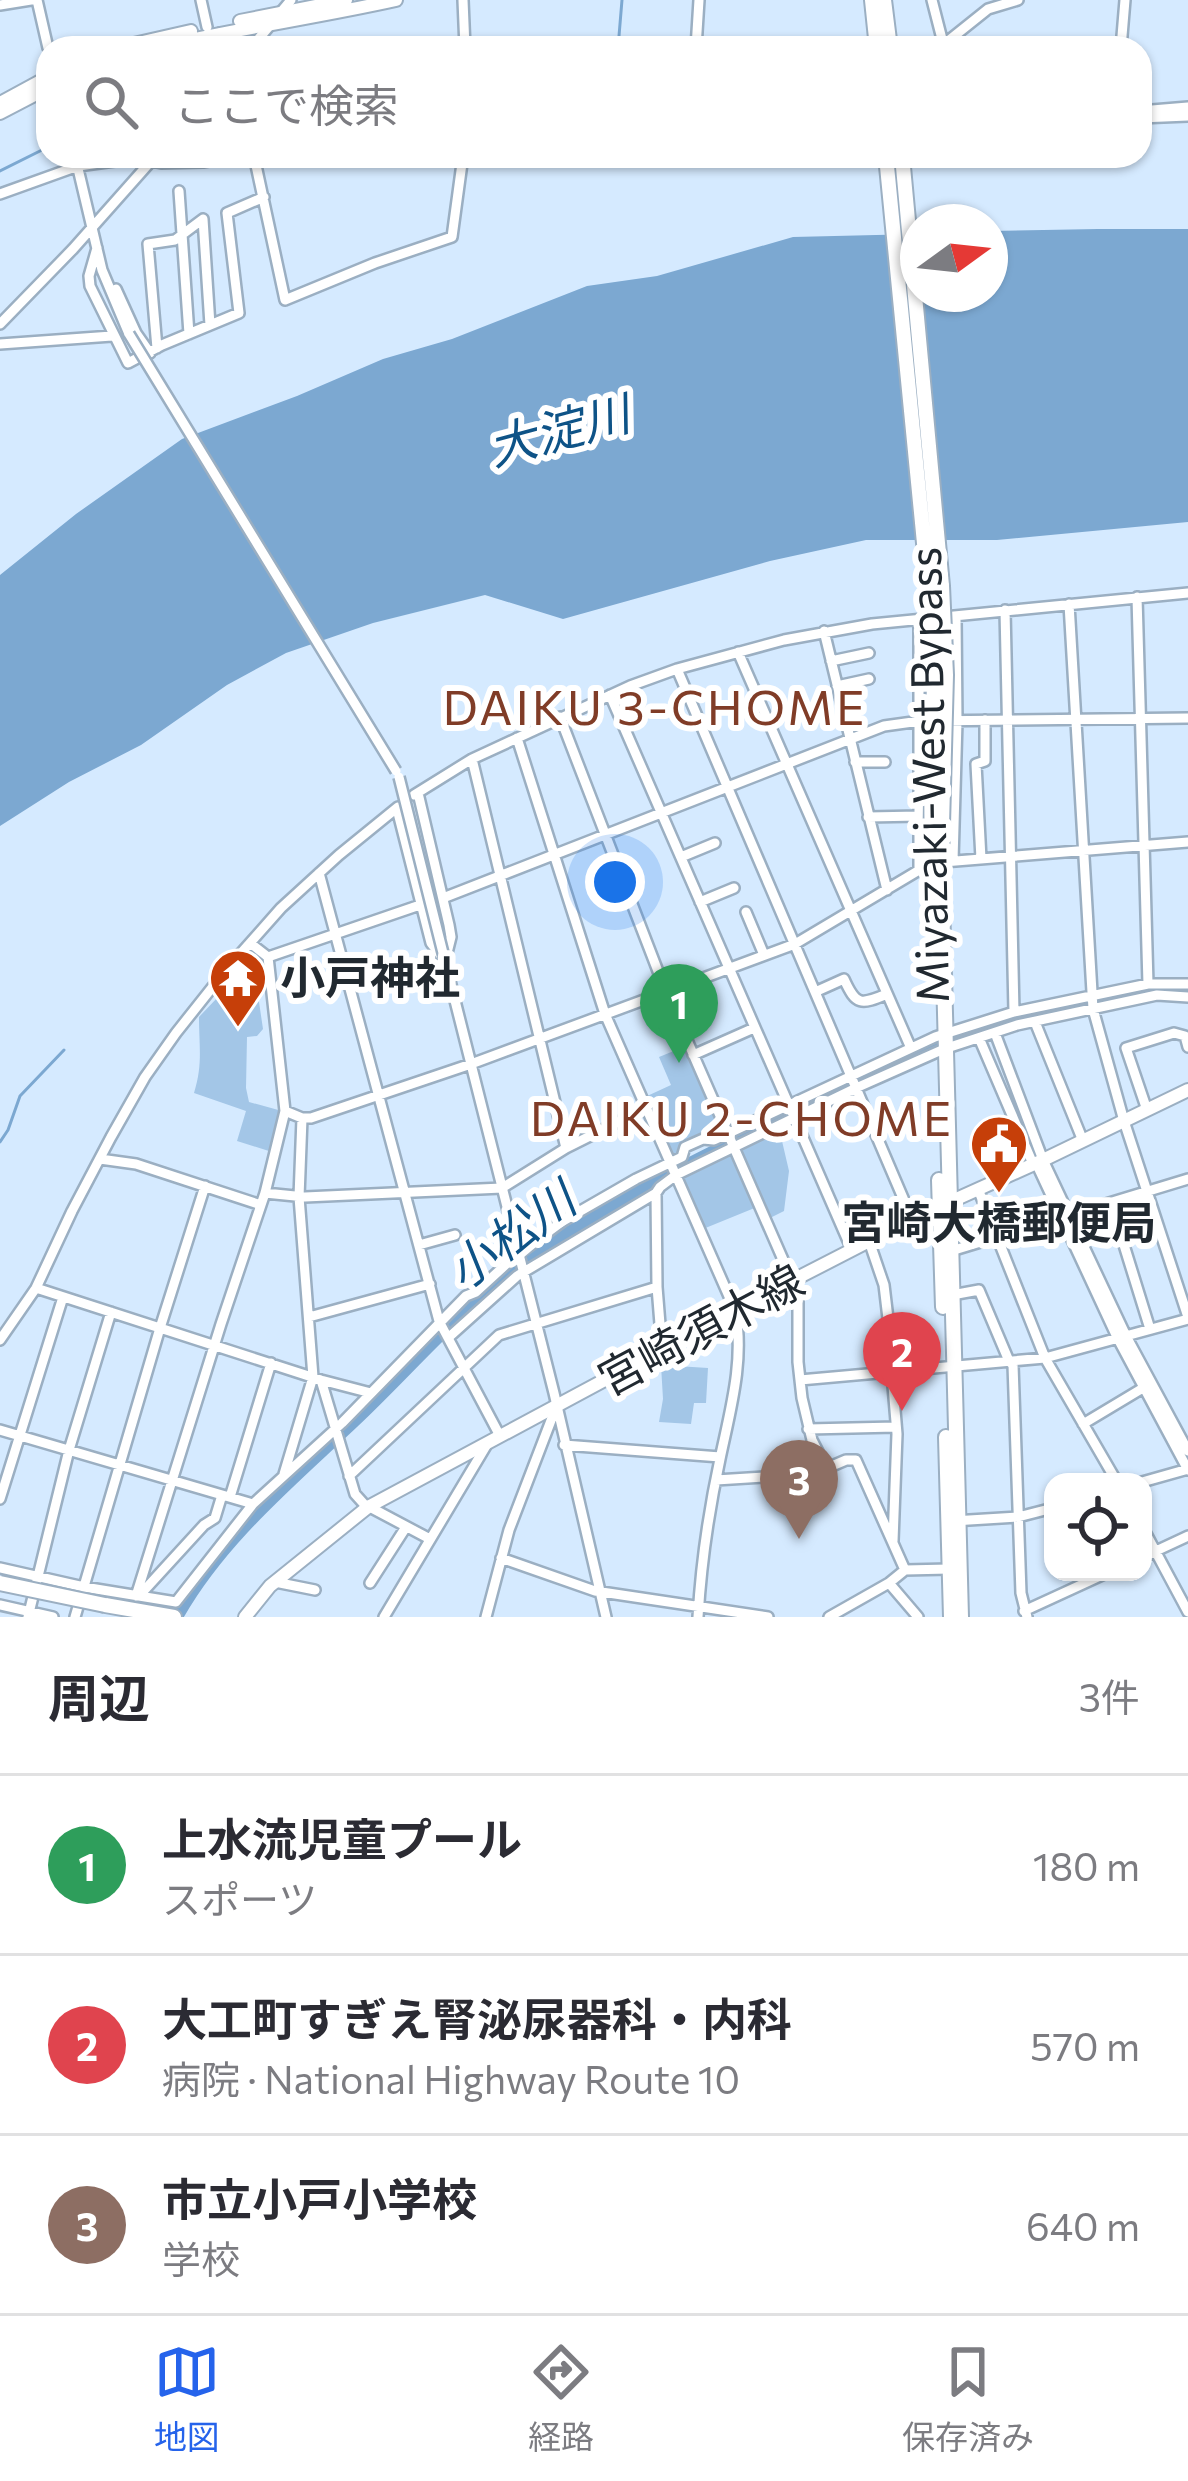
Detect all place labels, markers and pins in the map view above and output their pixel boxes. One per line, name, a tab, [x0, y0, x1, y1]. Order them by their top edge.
temple icon: 小戸神社	[207, 947, 269, 1029]
place label: 小戸神社	[280, 948, 460, 1003]
pin: 1	[640, 964, 718, 1063]
public building icon: 宮崎大橋郵便局	[968, 1113, 1030, 1195]
place label: 宮崎大橋郵便局	[841, 1193, 1157, 1248]
pin: 2	[863, 1312, 941, 1411]
pin: 3	[760, 1440, 838, 1539]

